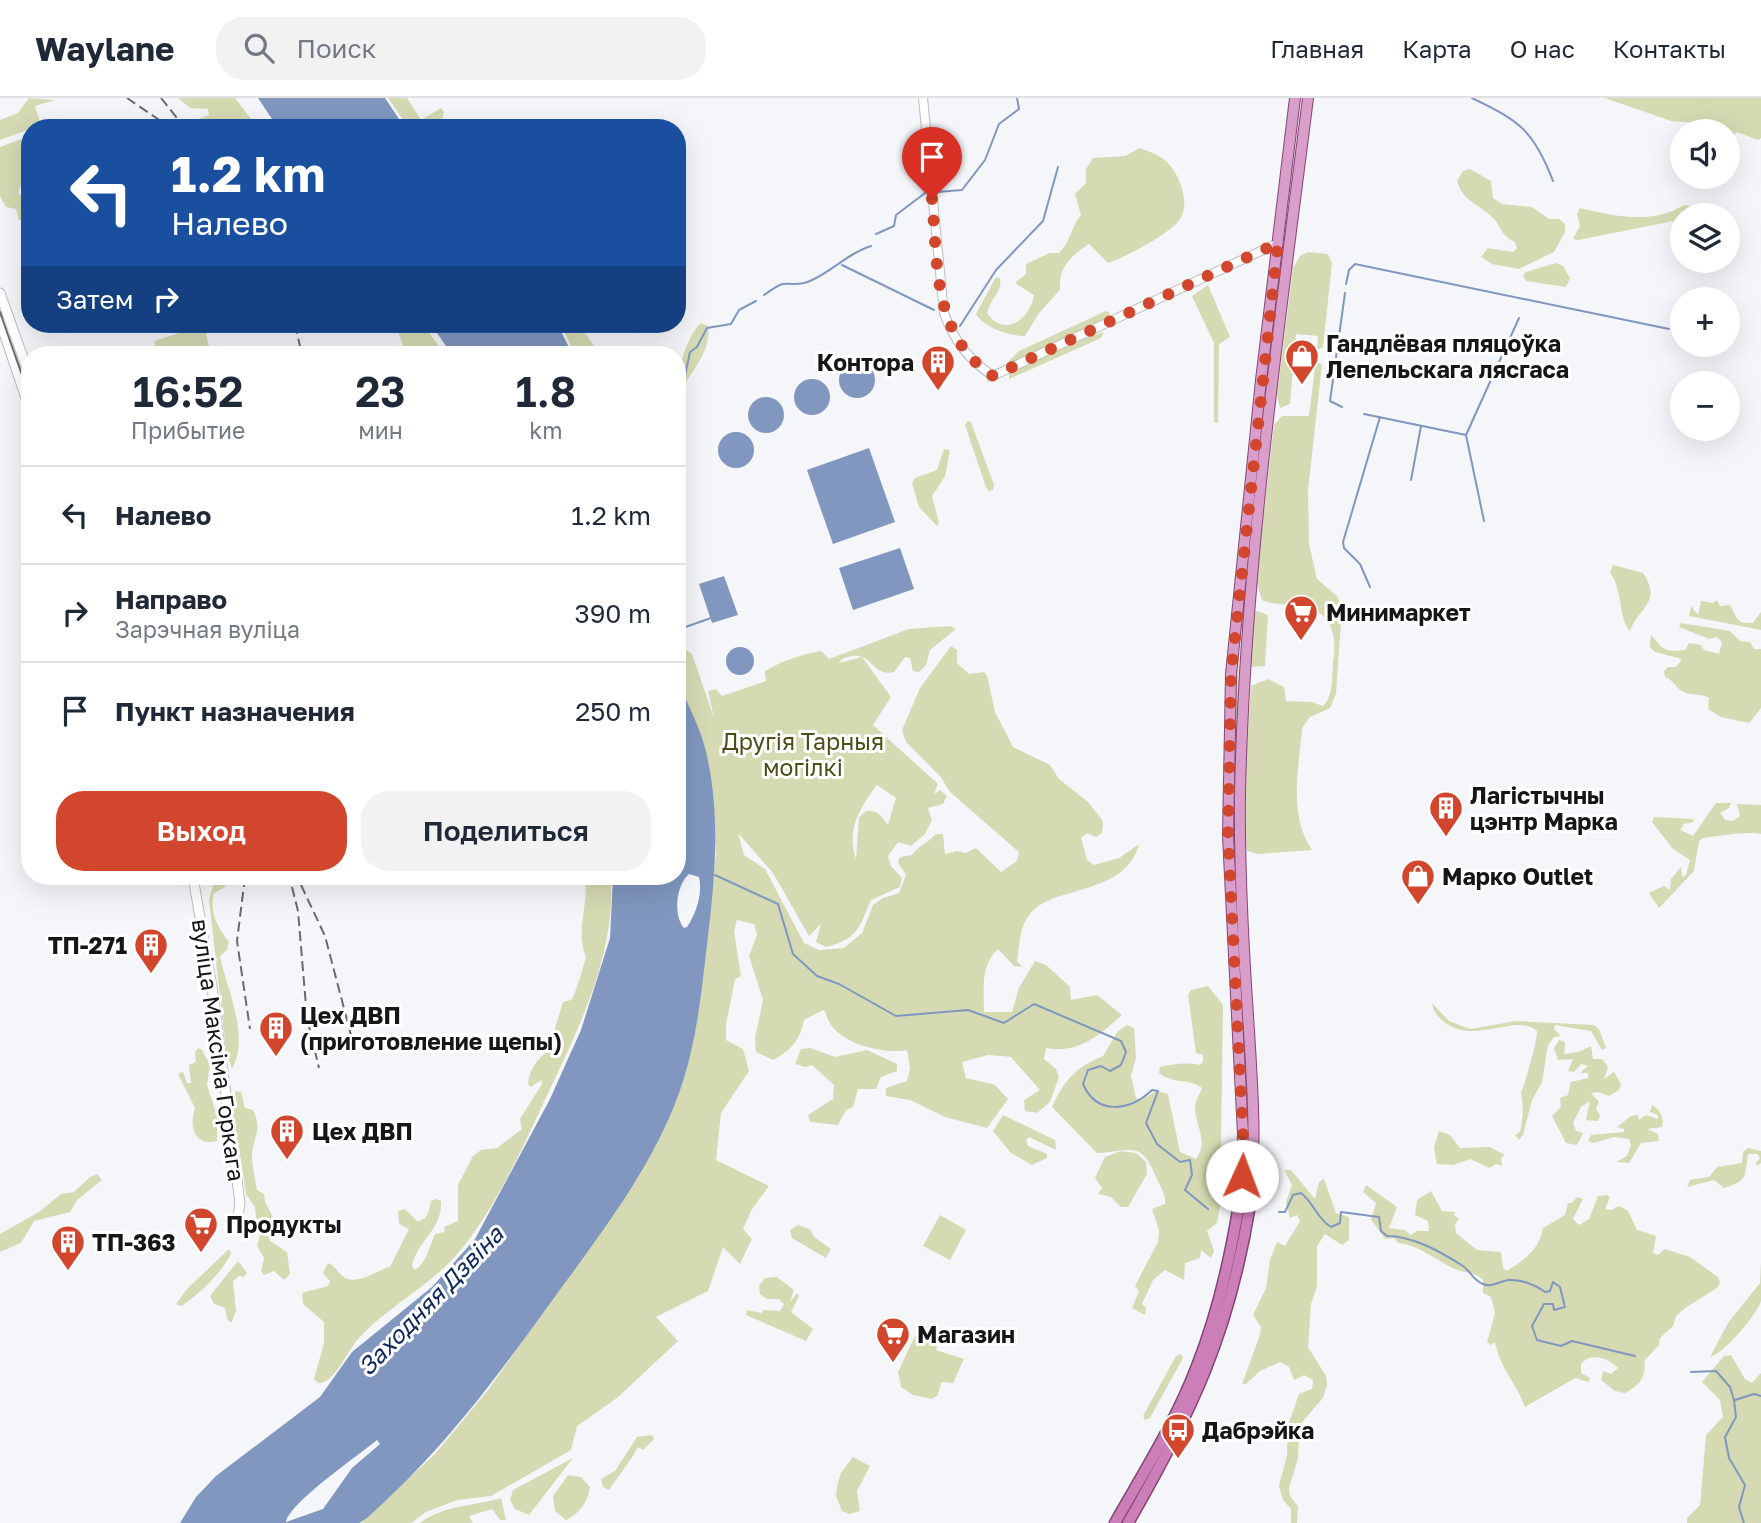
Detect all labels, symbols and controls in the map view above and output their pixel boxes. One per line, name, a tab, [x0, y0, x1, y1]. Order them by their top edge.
search box	[216, 17, 706, 80]
text: Waylane	[35, 29, 174, 68]
icon: search	[240, 29, 278, 67]
text: Поиск	[296, 33, 377, 64]
text: Главная	[1270, 34, 1364, 63]
text: Карта	[1402, 34, 1472, 63]
text: О нас	[1510, 34, 1575, 63]
text: Контакты	[1613, 34, 1726, 63]
map controls	[1670, 119, 1740, 441]
button: sound	[1670, 119, 1740, 189]
pin	[902, 127, 962, 199]
icon: arrive	[913, 138, 951, 176]
text: 1.2 km	[171, 144, 325, 203]
icon: left	[56, 147, 147, 238]
button: layers	[1670, 203, 1740, 273]
text: Налево	[171, 204, 288, 242]
icon: right	[147, 280, 185, 318]
text: Затем	[56, 284, 133, 315]
button: +	[1670, 287, 1740, 357]
place label: Гандлёвая пляцоўка Лепельскага лясгаса	[1326, 329, 1569, 383]
shop icon: Гандлёвая пляцоўка Лепельскага лясгаса	[1283, 337, 1321, 386]
building icon: Контора	[919, 343, 957, 392]
place label: Контора	[817, 348, 914, 376]
text: 16:52	[133, 366, 243, 416]
text: 23	[355, 366, 406, 416]
text: 1.8	[516, 366, 576, 416]
button: −	[1670, 371, 1740, 441]
text: Прибытие	[131, 416, 245, 444]
text: мин	[358, 416, 403, 444]
text: km	[529, 416, 563, 444]
icon: left	[56, 496, 94, 534]
text: Налево	[115, 500, 211, 531]
text: 1.2 km	[571, 500, 651, 531]
text: Направо	[115, 584, 227, 615]
supermarket icon: Минимаркет	[1282, 593, 1320, 642]
icon: right	[56, 594, 94, 632]
text: 390 m	[574, 598, 651, 629]
place label: Минимаркет	[1326, 598, 1471, 626]
text: Зарэчная вуліца	[115, 615, 300, 643]
icon: arrive	[56, 692, 94, 730]
text: Пункт назначения	[115, 696, 355, 727]
text: 250 m	[575, 696, 651, 727]
park label: Другія Тарныя могілкі	[722, 727, 884, 781]
place label: Лагістычны цэнтр Марка	[1470, 781, 1618, 835]
building icon: Лагістычны цэнтр Марка	[1427, 789, 1465, 838]
button: Выход	[56, 791, 347, 871]
button: Поделиться	[361, 791, 651, 871]
shop icon: Марко Outlet	[1399, 857, 1437, 906]
place label: Марко Outlet	[1442, 862, 1593, 890]
street label: вуліца Максіма Горкага	[187, 917, 251, 1183]
building icon: ТП-271	[132, 926, 170, 975]
place label: ТП-271	[48, 931, 127, 959]
place label: Цех ДВП (приготовление щепы)	[300, 1001, 562, 1055]
building icon: Цех ДВП (приготовление щепы)	[257, 1009, 295, 1058]
building icon: Цех ДВП	[268, 1112, 306, 1161]
place label: Цех ДВП	[312, 1117, 413, 1145]
position arrow	[1205, 1139, 1279, 1213]
supermarket icon: Продукты	[182, 1205, 220, 1254]
place label: Продукты	[226, 1210, 342, 1238]
water label: Заходняя Дзвіна	[351, 1218, 510, 1381]
building icon: ТП-363	[49, 1223, 87, 1272]
place label: ТП-363	[92, 1228, 176, 1256]
supermarket icon: Магазин	[874, 1315, 912, 1364]
place label: Магазин	[917, 1320, 1015, 1348]
bus stop icon: Дабрэйка	[1159, 1411, 1197, 1460]
place label: Дабрэйка	[1202, 1416, 1314, 1444]

